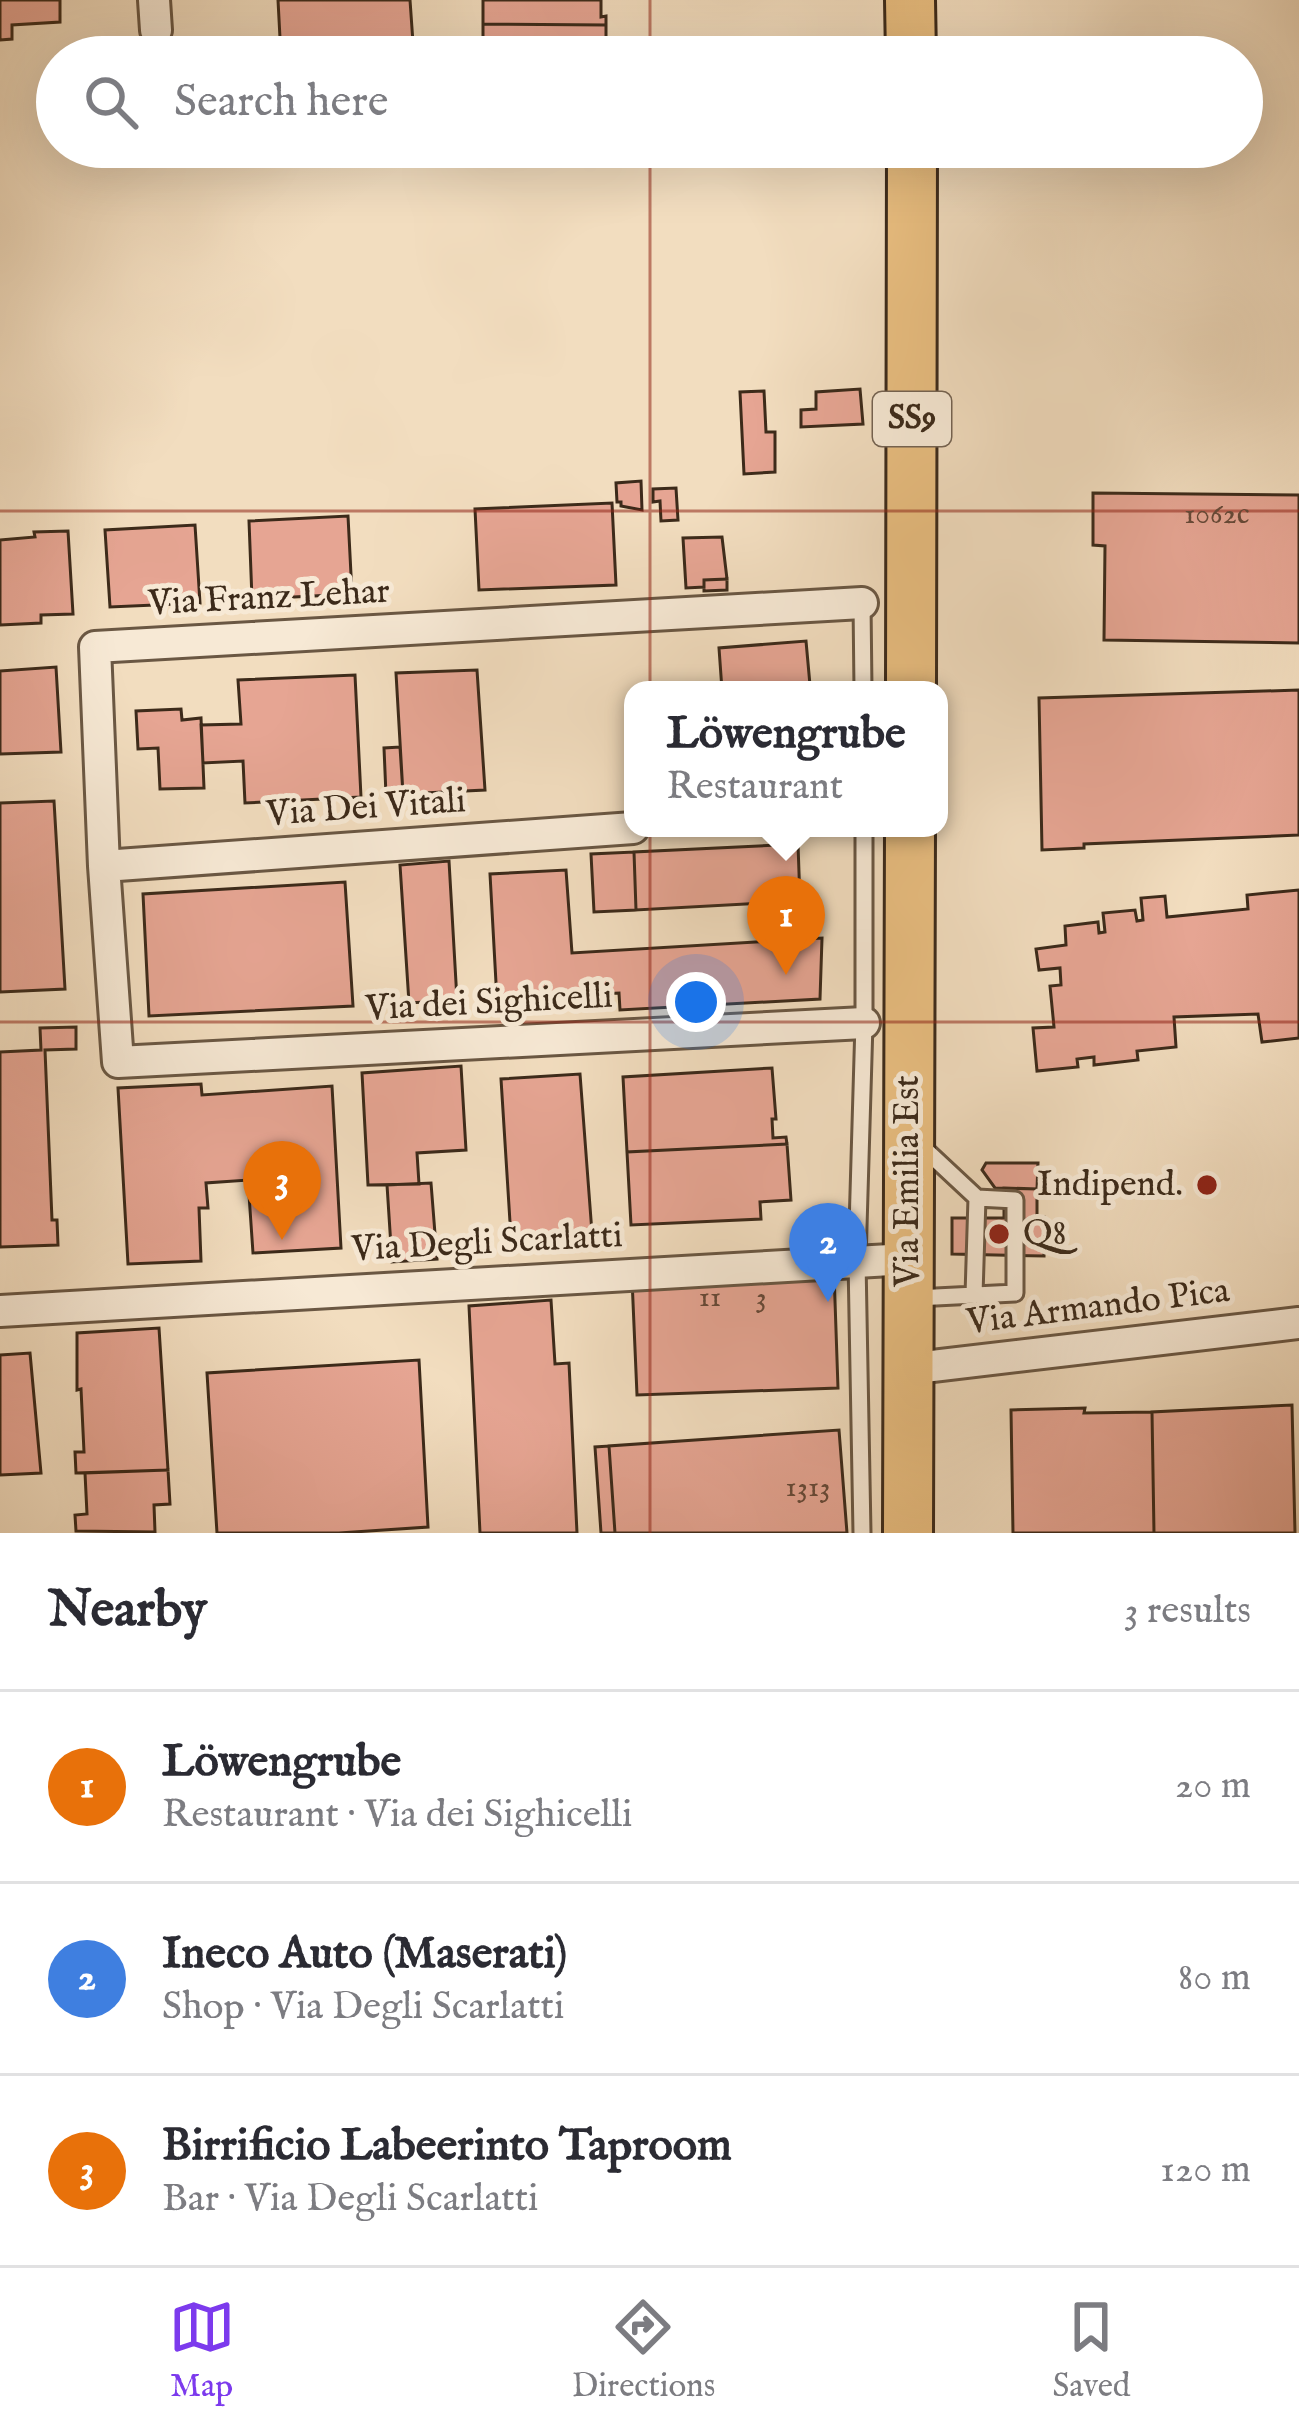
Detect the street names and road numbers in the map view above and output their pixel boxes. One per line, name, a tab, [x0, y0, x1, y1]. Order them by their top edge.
road number: SS9	[873, 392, 951, 446]
street label: Via Franz Lehar	[146, 569, 391, 627]
street label: Via Dei Vitali	[264, 778, 467, 838]
street label: Via dei Sighicelli	[363, 974, 614, 1032]
street label: Via Emilia Est	[885, 1075, 931, 1288]
street label: Via Degli Scarlatti	[349, 1213, 624, 1273]
street label: Via Armando Pica	[963, 1268, 1232, 1346]

